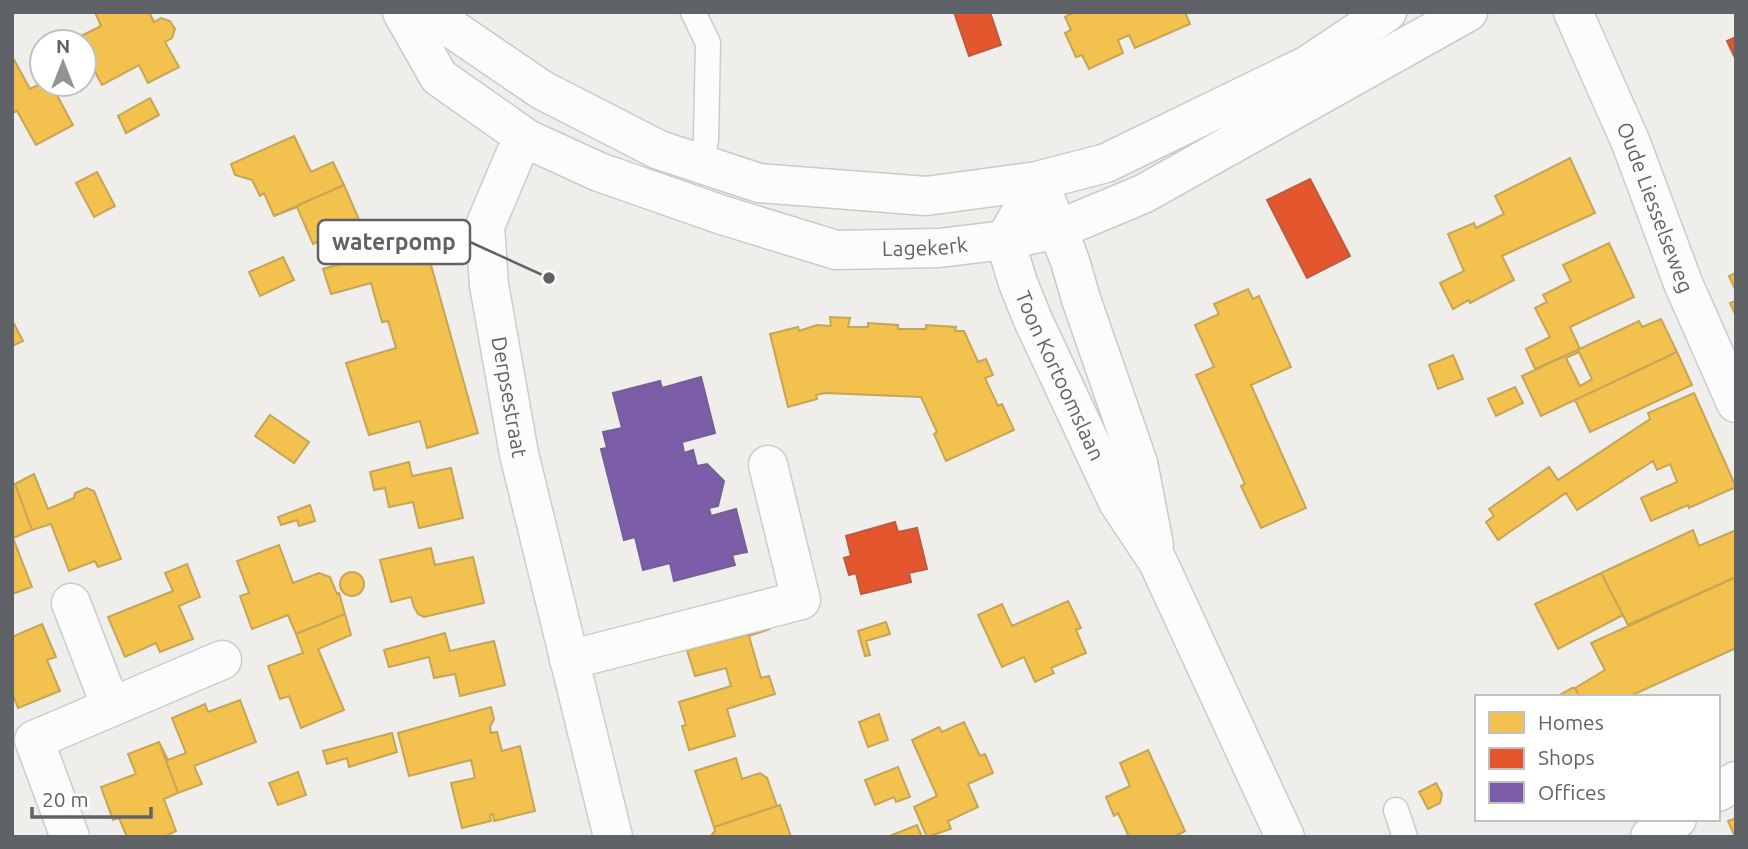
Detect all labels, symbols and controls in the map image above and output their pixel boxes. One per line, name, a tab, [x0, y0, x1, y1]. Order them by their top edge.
north arrow	[28, 28, 98, 98]
text: N	[56, 35, 70, 57]
street label: Oude Liesselseweg	[1612, 118, 1699, 296]
callout: waterpomp	[318, 220, 470, 264]
text: waterpomp	[332, 229, 456, 254]
street label: Lagekerk	[882, 232, 969, 260]
street label: Toon Kortoomslaan	[1011, 287, 1110, 464]
street label: Derpsestraat	[487, 334, 532, 459]
legend	[1475, 695, 1720, 821]
text: Homes	[1538, 710, 1604, 734]
text: Shops	[1538, 745, 1595, 769]
scale bar	[32, 776, 150, 820]
text: Offices	[1538, 780, 1606, 804]
text: 20 m	[42, 787, 89, 811]

